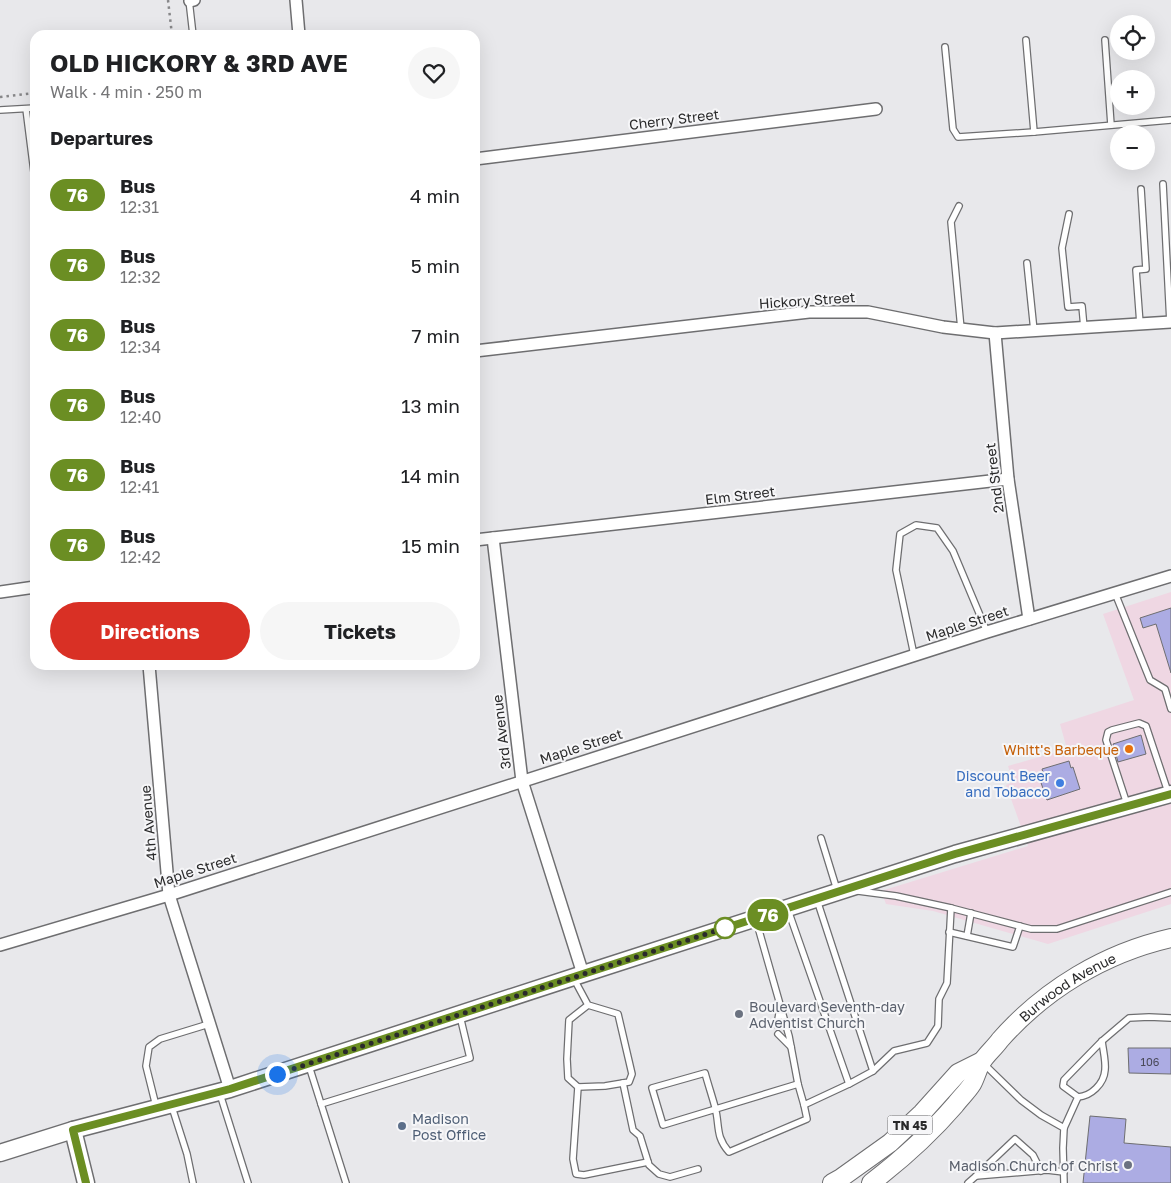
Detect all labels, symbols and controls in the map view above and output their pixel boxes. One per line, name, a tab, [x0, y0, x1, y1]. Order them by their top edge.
map controls	[1110, 15, 1155, 170]
button: locate	[1110, 15, 1155, 60]
button: heart	[408, 47, 460, 99]
text: OLD HICKORY & 3RD AVE	[50, 48, 348, 77]
button: +	[1110, 70, 1155, 115]
text: Walk · 4 min · 250 m	[50, 82, 202, 102]
street label: Cherry Street	[628, 105, 720, 133]
button: −	[1110, 125, 1155, 170]
text: Departures	[50, 126, 153, 149]
text: Bus	[120, 174, 155, 197]
text: 76	[67, 184, 88, 206]
text: 4 min	[410, 184, 460, 207]
text: 12:31	[120, 197, 159, 217]
text: Bus	[120, 244, 155, 267]
text: 76	[67, 254, 88, 276]
text: 5 min	[411, 254, 460, 277]
text: 12:32	[120, 267, 160, 287]
street label: Hickory Street	[758, 288, 856, 312]
text: Bus	[120, 314, 155, 337]
text: 76	[67, 324, 88, 346]
text: 7 min	[412, 324, 460, 347]
text: 12:34	[120, 337, 161, 357]
text: Bus	[120, 384, 155, 407]
text: 76	[67, 394, 88, 416]
text: 13 min	[401, 394, 460, 417]
text: 12:40	[120, 407, 162, 427]
street label: 2nd Street	[981, 442, 1007, 514]
text: Bus	[120, 454, 155, 477]
text: 76	[67, 464, 88, 486]
text: 14 min	[401, 464, 460, 487]
text: 12:41	[120, 477, 159, 497]
street label: Elm Street	[704, 482, 776, 508]
text: Bus	[120, 524, 155, 547]
text: 76	[67, 534, 88, 556]
text: 15 min	[401, 534, 460, 557]
text: 12:42	[120, 547, 161, 567]
button: Directions	[50, 602, 250, 660]
button: Tickets	[260, 602, 460, 660]
street label: Maple Street	[923, 602, 1011, 644]
street label: 3rd Avenue	[488, 694, 514, 770]
street label: Maple Street	[537, 725, 625, 767]
place label: Whitt's Barbeque	[1003, 741, 1119, 758]
marker: Whitt's Barbeque	[1123, 743, 1135, 755]
place label: Discount Beer and Tobacco	[956, 767, 1051, 800]
marker: Discount Beer and Tobacco	[1054, 777, 1066, 789]
street label: 4th Avenue	[136, 785, 160, 861]
street label: Maple Street	[151, 849, 239, 891]
line badge: 76	[746, 899, 790, 931]
text: 76	[757, 904, 779, 926]
unlabelled marker	[714, 917, 736, 939]
street label: Burwood Avenue	[1015, 949, 1118, 1025]
place label: Boulevard Seventh-day Adventist Church	[749, 998, 905, 1031]
marker: Boulevard Seventh-day Adventist Church	[733, 1008, 745, 1020]
house number: 106	[1141, 1055, 1160, 1068]
your location	[265, 1062, 290, 1087]
place label: Madison Post Office	[412, 1110, 486, 1143]
road number: TN 45	[888, 1116, 932, 1134]
marker: Madison Post Office	[396, 1120, 408, 1132]
place label: Madison Church of Christ	[949, 1157, 1118, 1174]
marker: Madison Church of Christ	[1122, 1159, 1134, 1171]

